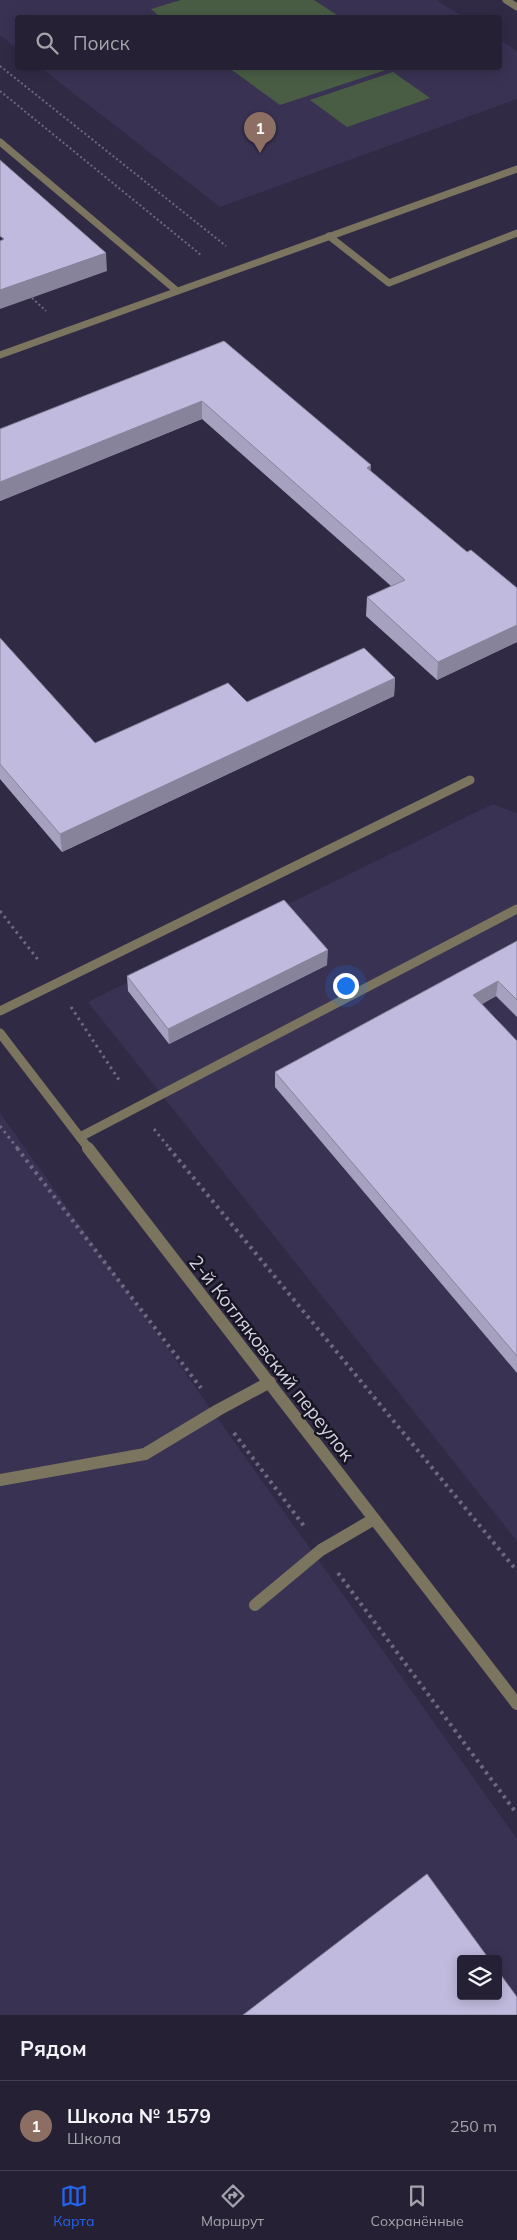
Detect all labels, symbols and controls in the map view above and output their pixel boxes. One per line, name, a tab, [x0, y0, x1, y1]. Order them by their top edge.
search box	[15, 15, 502, 70]
icon: search	[33, 29, 61, 57]
text: Поиск	[73, 31, 130, 55]
pin: 1	[244, 112, 276, 153]
your location	[333, 973, 359, 999]
street label: 2-й Котляковский переулок	[184, 1250, 360, 1466]
map controls	[457, 1955, 502, 2000]
button: layers	[457, 1955, 502, 2000]
text: Рядом	[20, 2035, 87, 2061]
text: Школа № 1579	[67, 2104, 211, 2128]
text: 1	[31, 2116, 41, 2136]
text: 250 m	[450, 2116, 497, 2136]
text: Школа	[67, 2128, 121, 2148]
tab: Карта	[53, 2182, 94, 2230]
tab: Маршрут	[201, 2182, 264, 2230]
tab: Сохранённые	[371, 2182, 464, 2230]

